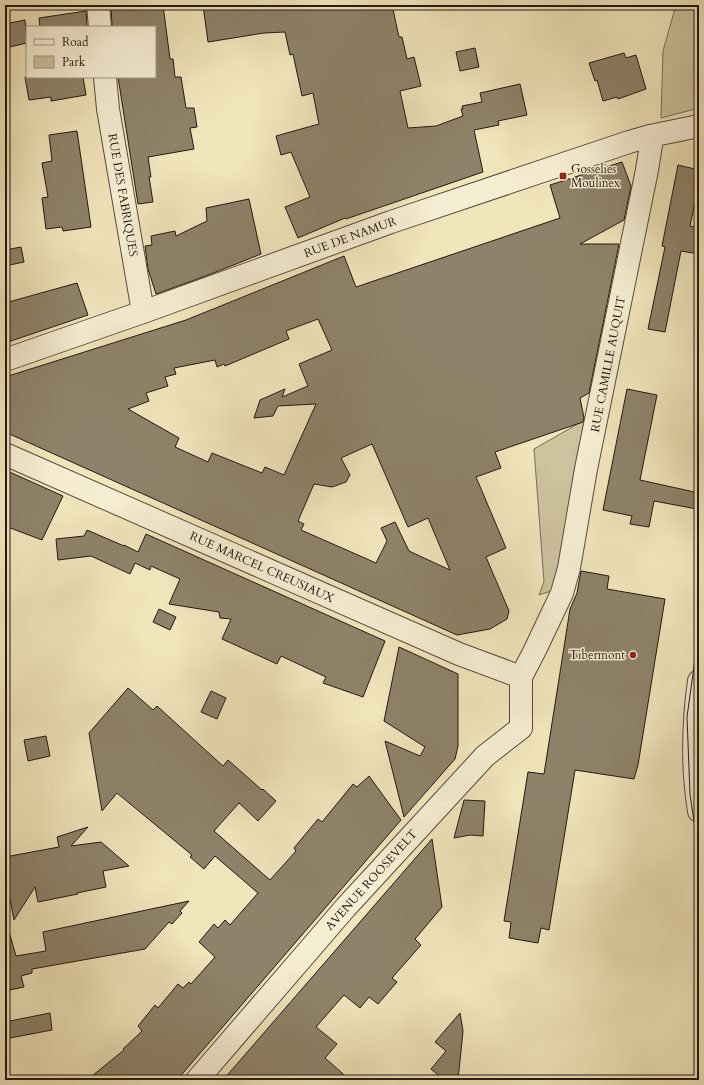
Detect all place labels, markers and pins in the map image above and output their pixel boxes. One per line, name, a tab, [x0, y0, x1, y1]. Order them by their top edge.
place label: Gosselies Moulinex	[571, 161, 620, 191]
marker: Gosselies Moulinex	[558, 171, 568, 181]
place label: Tibermont	[569, 647, 625, 663]
marker: Tibermont	[628, 650, 638, 660]

